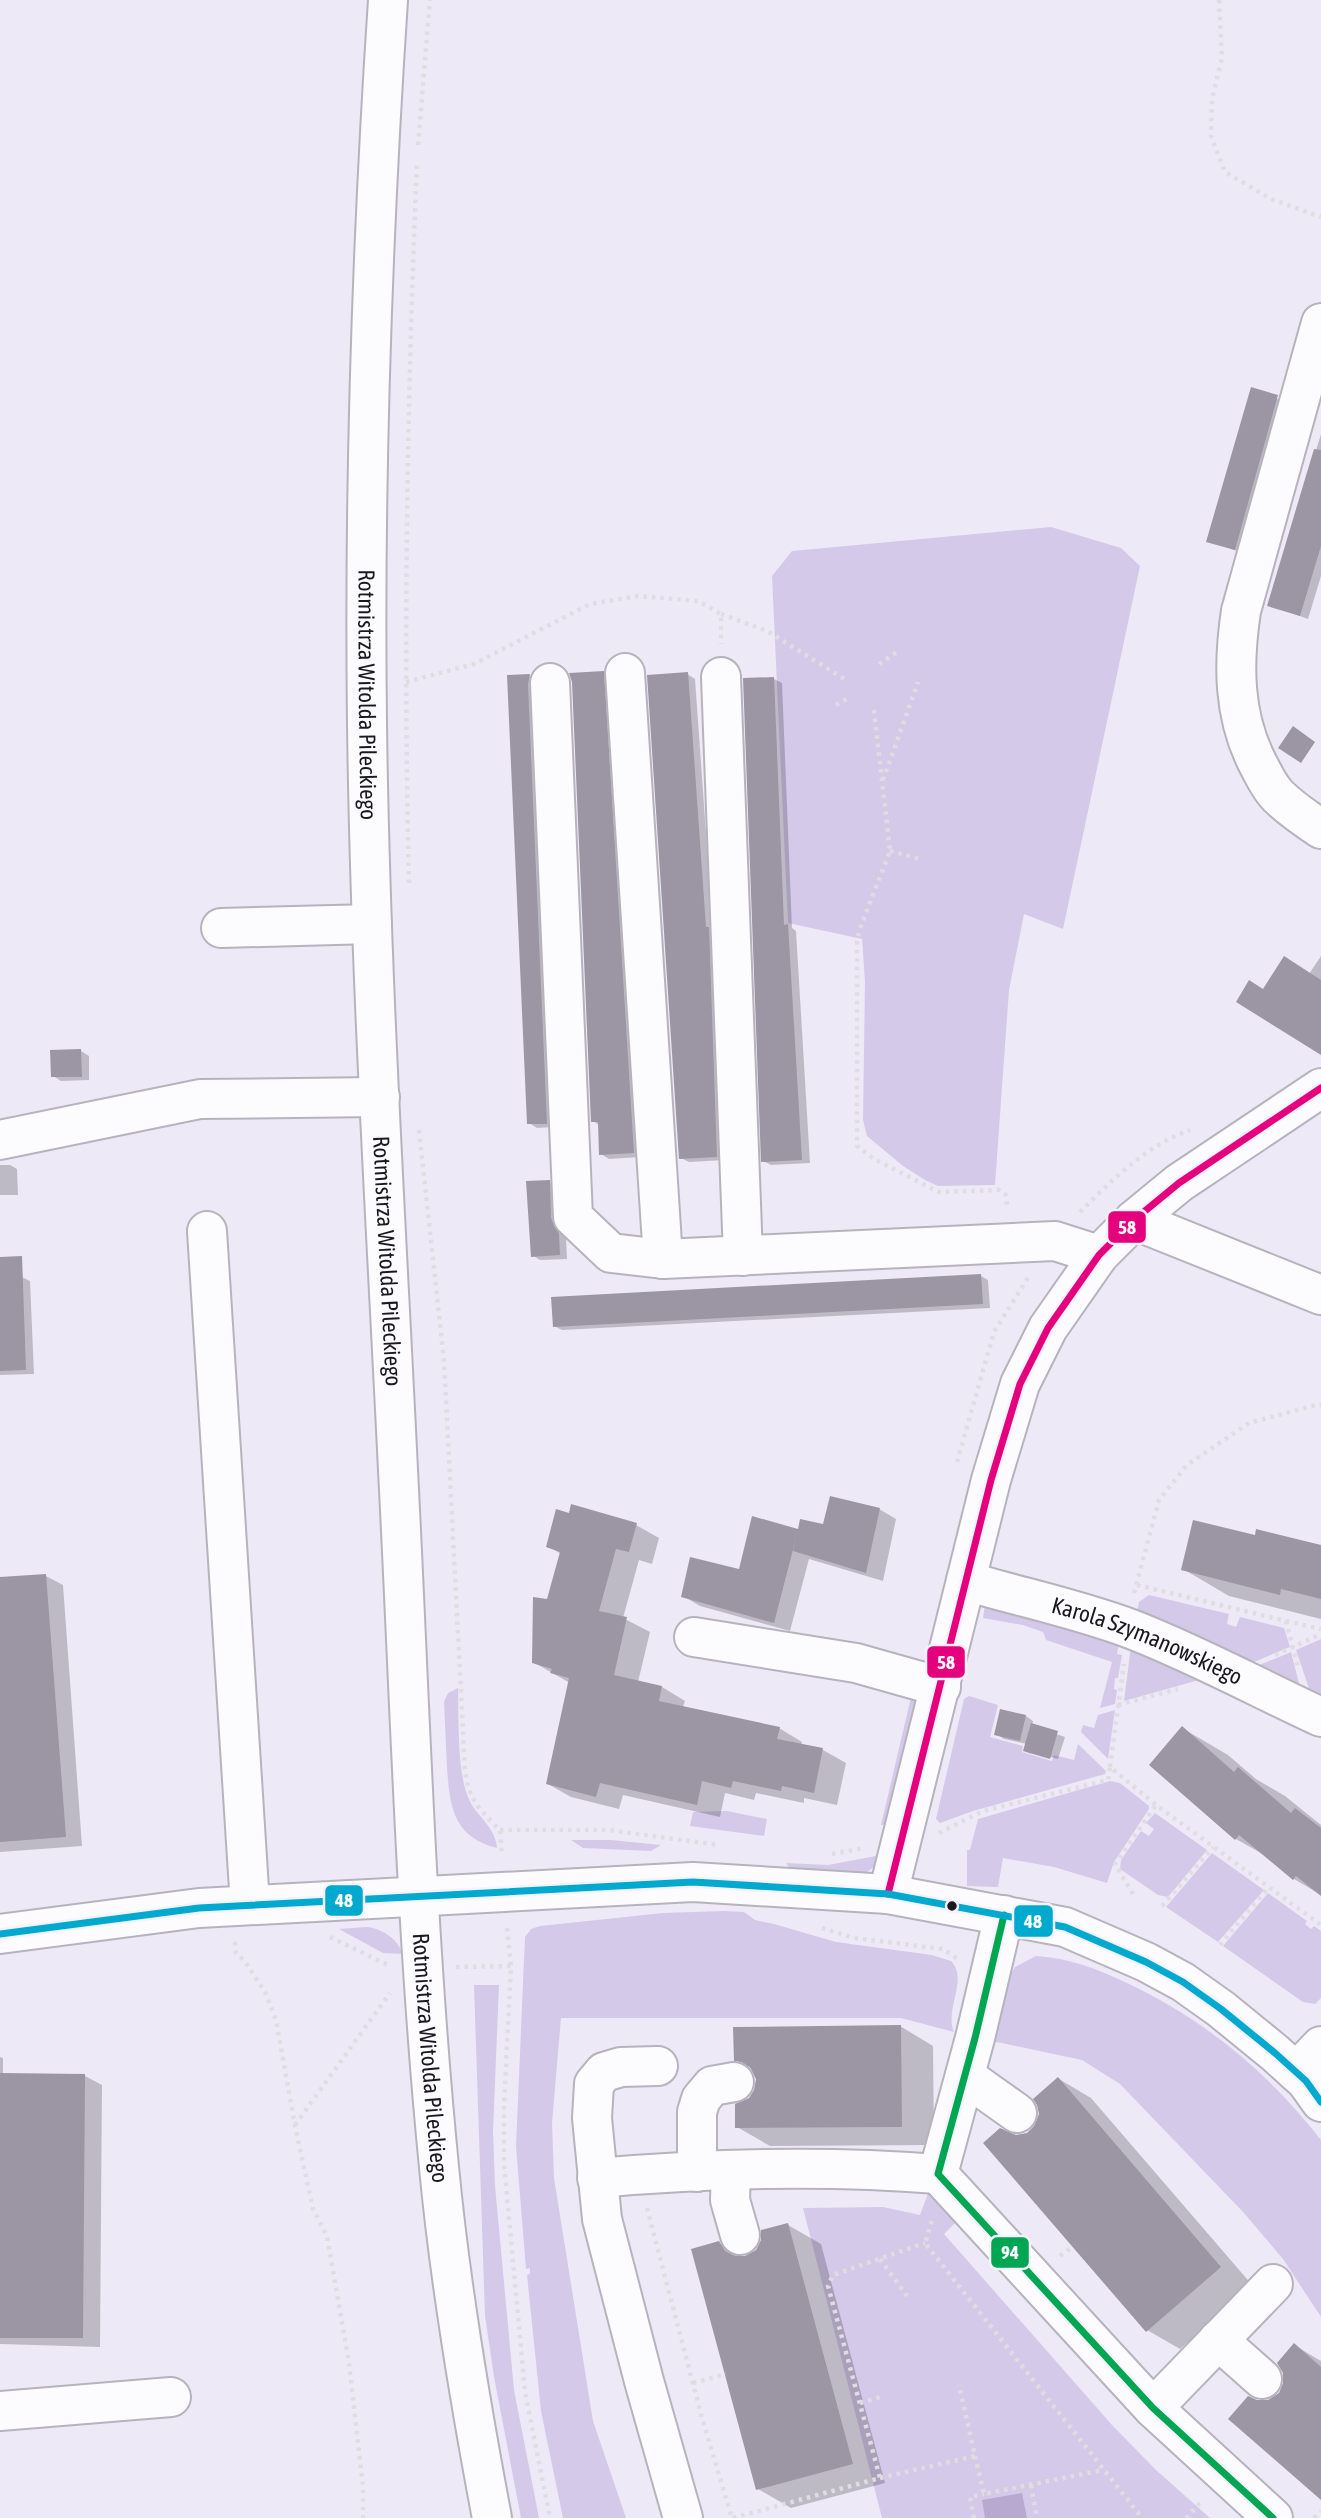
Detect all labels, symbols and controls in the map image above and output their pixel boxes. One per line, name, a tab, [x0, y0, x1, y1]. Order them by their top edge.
street label: Rotmistrza Witolda Pileckiego	[353, 569, 382, 820]
street label: Rotmistrza Witolda Pileckiego	[368, 1135, 407, 1387]
line badge: 58	[1107, 1210, 1147, 1244]
text: 58	[1118, 1216, 1136, 1238]
street label: Karola Szymanowskiego	[1049, 1592, 1247, 1690]
line badge: 58	[926, 1645, 966, 1679]
text: 58	[937, 1651, 955, 1673]
line badge: 48	[324, 1884, 364, 1917]
text: 48	[334, 1889, 353, 1911]
unlabelled marker	[945, 1899, 959, 1913]
line badge: 48	[1013, 1904, 1054, 1938]
text: 48	[1023, 1910, 1042, 1932]
street label: Rotmistrza Witolda Pileckiego	[408, 1932, 453, 2184]
line badge: 94	[990, 2236, 1030, 2269]
text: 94	[1001, 2241, 1019, 2263]

